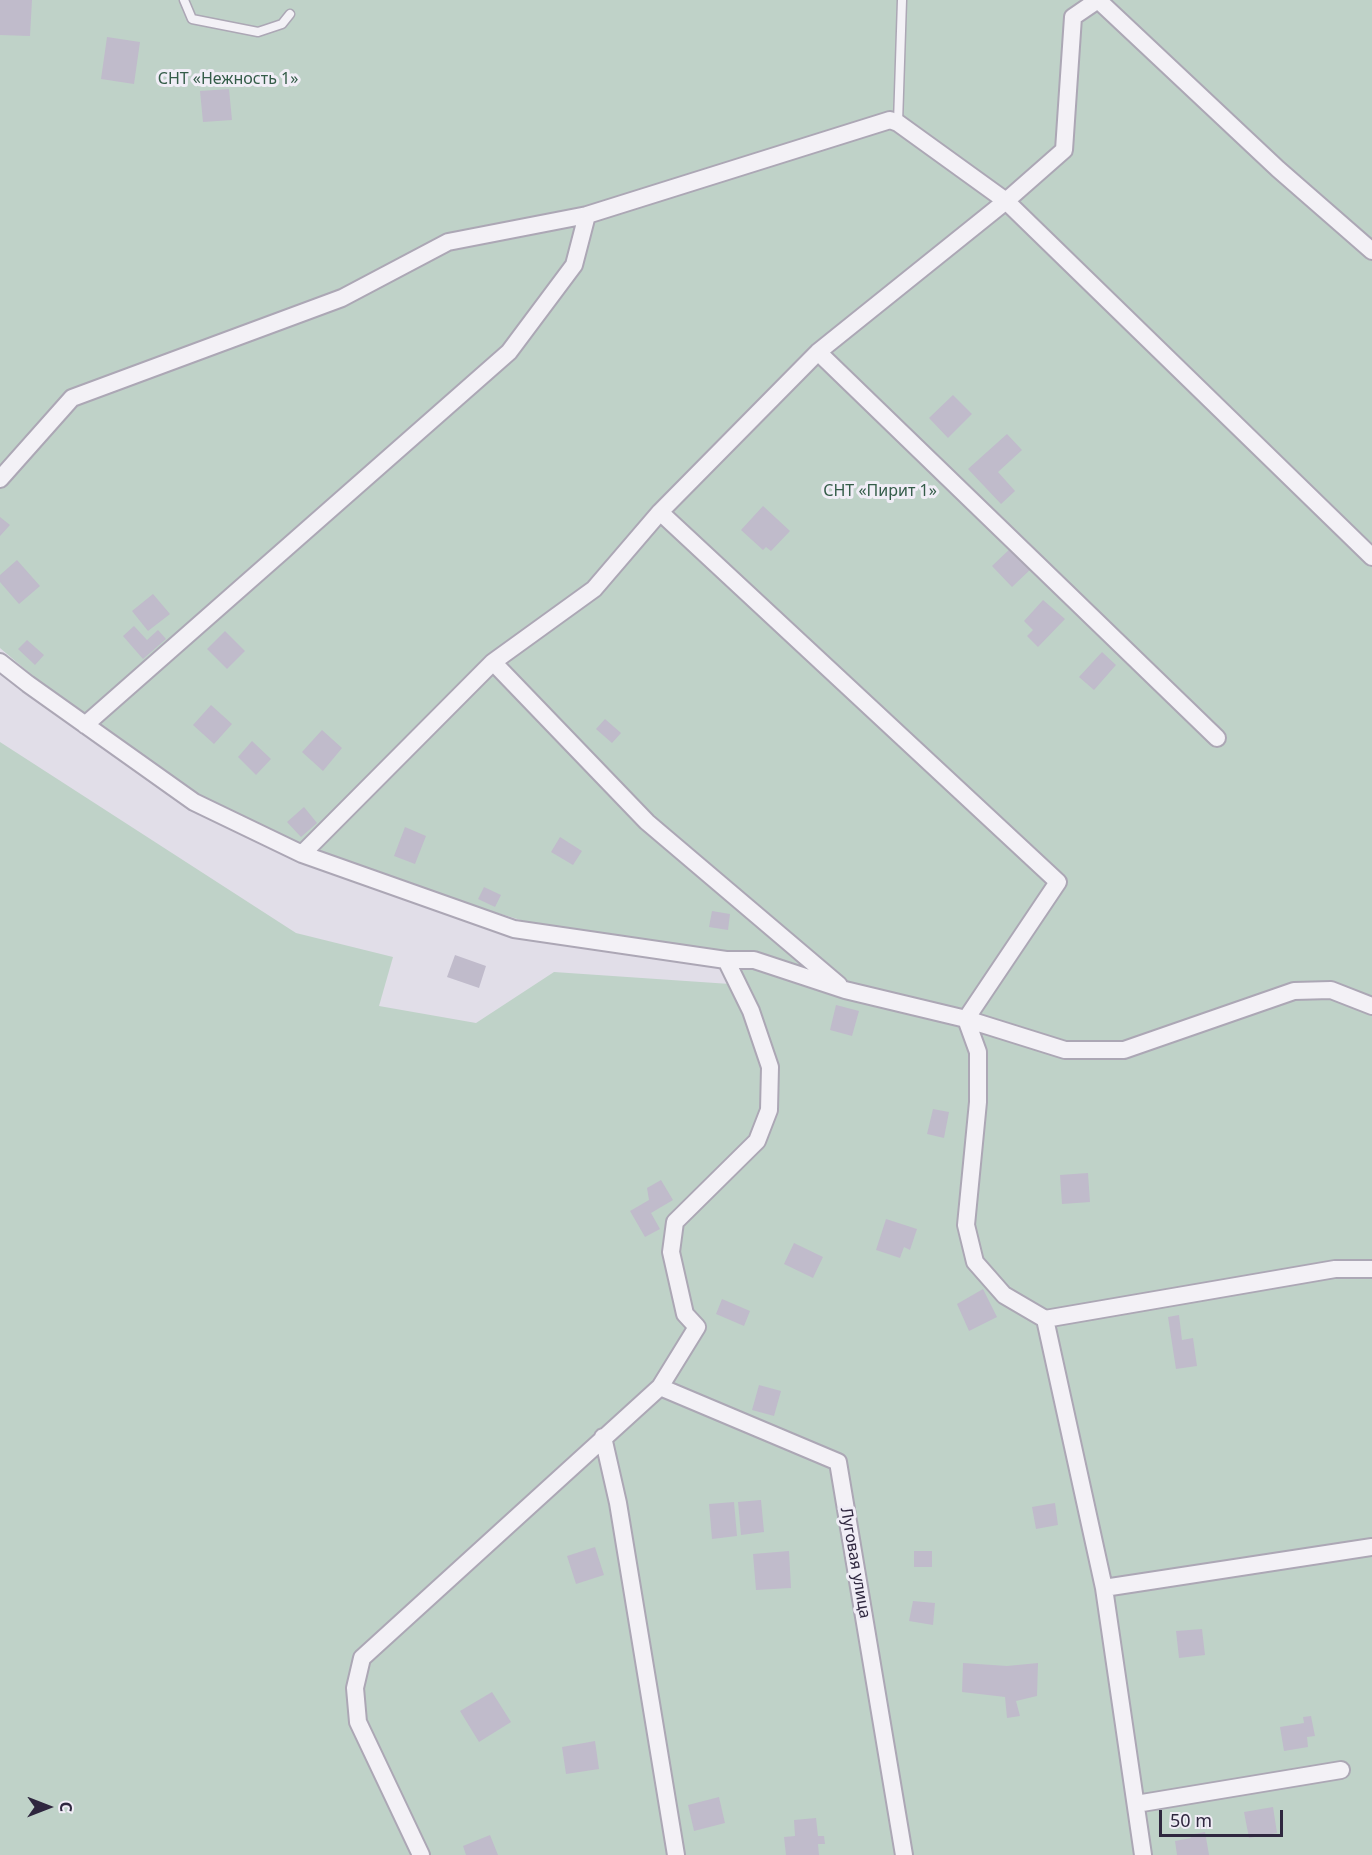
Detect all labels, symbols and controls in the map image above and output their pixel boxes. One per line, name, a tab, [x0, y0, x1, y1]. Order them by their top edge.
park label: СНТ «Нежность 1»	[158, 69, 298, 89]
park label: СНТ «Пирит 1»	[823, 481, 937, 501]
street label: Луговая улица	[836, 1506, 874, 1620]
north arrow	[18, 1777, 78, 1837]
scale bar	[1162, 1798, 1286, 1836]
text: С	[55, 1802, 77, 1812]
text: 50 m	[1170, 1808, 1212, 1832]

